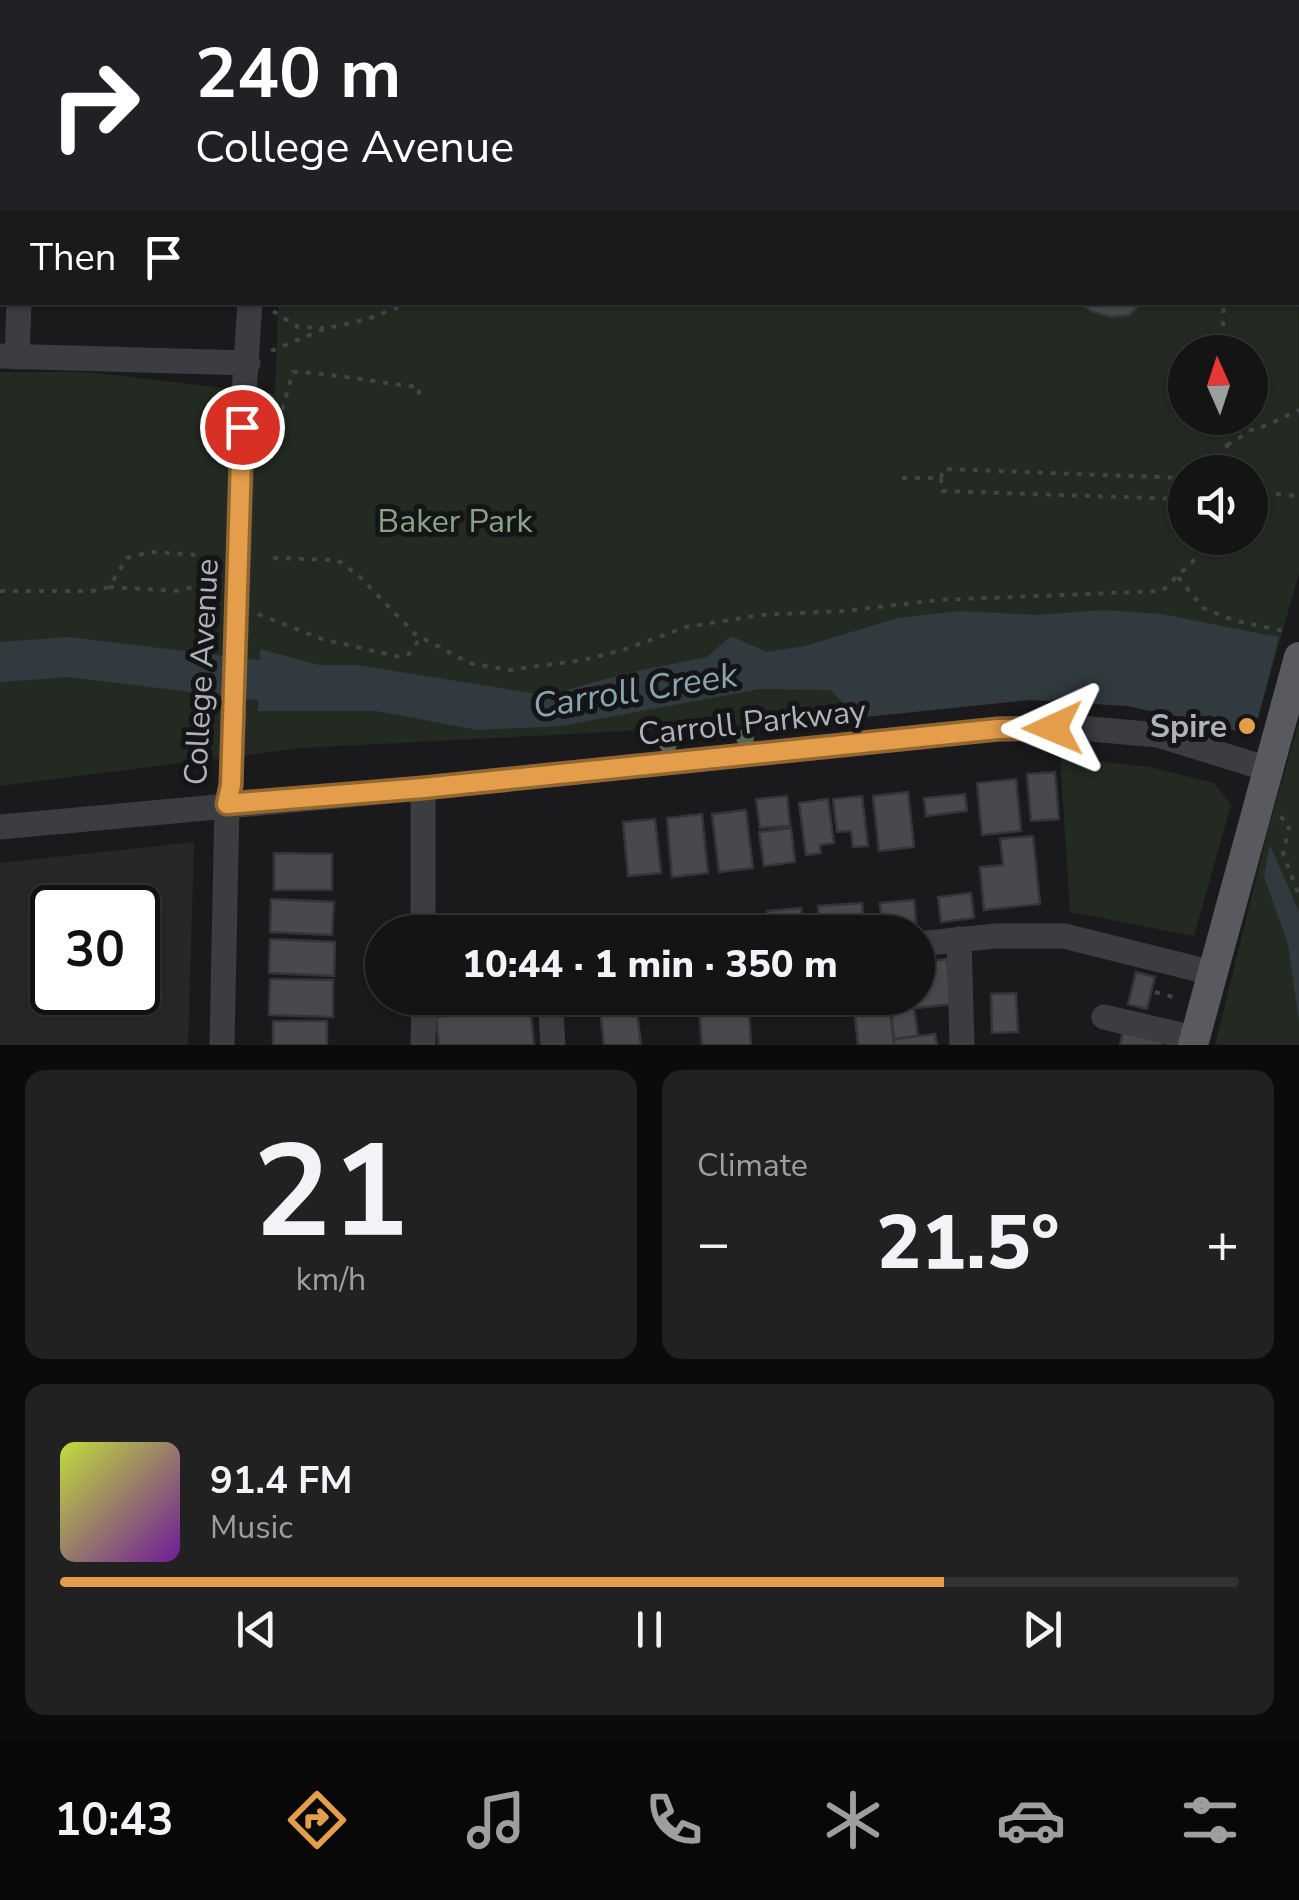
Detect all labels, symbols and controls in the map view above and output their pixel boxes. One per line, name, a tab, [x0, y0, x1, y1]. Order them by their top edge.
text: 240 m	[195, 26, 401, 122]
icon: right	[30, 40, 160, 170]
text: College Avenue	[195, 117, 514, 178]
icon: arrive	[136, 230, 191, 285]
text: Then	[30, 232, 116, 283]
north arrow	[1168, 335, 1268, 435]
map controls	[1168, 335, 1268, 555]
pin	[200, 385, 285, 470]
icon: arrive	[215, 400, 270, 455]
button: sound	[1168, 455, 1268, 555]
park label: Baker Park	[378, 500, 533, 543]
street label: College Avenue	[174, 558, 229, 786]
water label: Carroll Creek	[530, 651, 742, 730]
position arrow	[1001, 676, 1105, 780]
street label: Carroll Parkway	[636, 689, 869, 756]
place label: Spire	[1150, 705, 1227, 748]
marker: Spire	[1236, 715, 1258, 737]
speed limit sign: 30	[30, 885, 160, 1015]
text: 10:44 · 1 min · 350 m	[462, 939, 838, 990]
text: 21	[253, 1104, 409, 1281]
text: Climate	[697, 1144, 808, 1187]
text: 21.5°	[876, 1192, 1060, 1294]
text: −	[697, 1206, 730, 1281]
text: +	[1206, 1206, 1239, 1281]
text: km/h	[296, 1258, 366, 1301]
text: 91.4 FM	[210, 1455, 352, 1506]
text: Music	[210, 1506, 293, 1549]
icon: previous	[229, 1602, 284, 1657]
icon: pause	[622, 1602, 677, 1657]
icon: next	[1015, 1602, 1070, 1657]
icon: directions	[282, 1785, 352, 1855]
icon: music	[461, 1785, 531, 1855]
icon: phone	[639, 1785, 709, 1855]
icon: climate	[818, 1785, 888, 1855]
icon: car	[996, 1785, 1066, 1855]
icon: filters	[1175, 1785, 1245, 1855]
text: 10:43	[54, 1790, 173, 1851]

